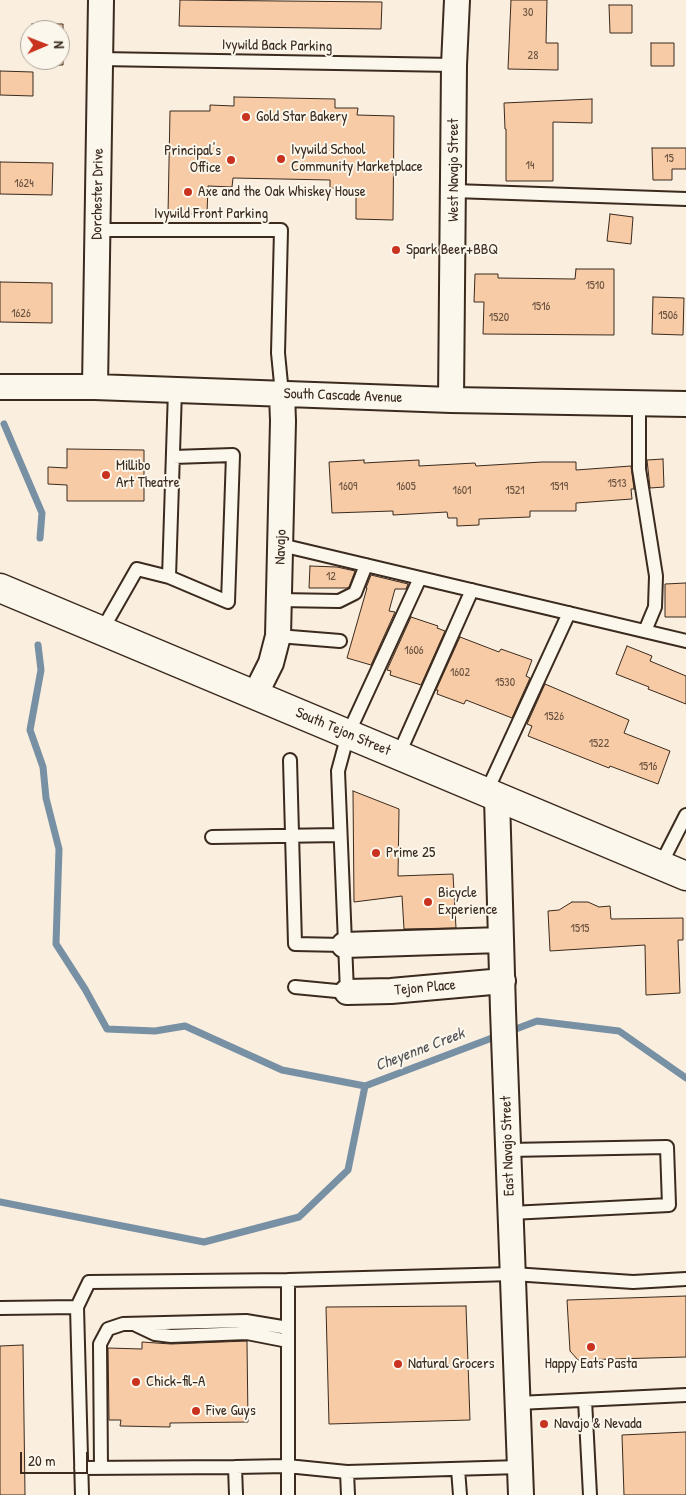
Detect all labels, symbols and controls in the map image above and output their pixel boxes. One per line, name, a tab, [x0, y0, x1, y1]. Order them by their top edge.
house number: 30	[523, 6, 533, 20]
north arrow	[20, 20, 70, 70]
street label: Ivywild Back Parking	[222, 36, 332, 56]
text: N	[50, 41, 69, 49]
house number: 28	[528, 49, 538, 63]
place label: Gold Star Bakery	[256, 108, 347, 126]
marker: Gold Star Bakery	[240, 111, 252, 123]
street label: West Navajo Street	[445, 118, 463, 222]
place label: Ivywild School Community Marketplace	[291, 141, 423, 176]
place label: Principal's Office	[164, 142, 221, 177]
street label: Dorchester Drive	[88, 148, 108, 240]
house number: 15	[664, 152, 674, 166]
marker: Ivywild School Community Marketplace	[275, 153, 287, 165]
marker: Principal's Office	[225, 154, 237, 166]
house number: 14	[526, 159, 534, 173]
house number: 1624	[14, 177, 34, 191]
place label: Axe and the Oak Whiskey House	[198, 183, 366, 201]
marker: Axe and the Oak Whiskey House	[182, 186, 194, 198]
street label: Ivywild Front Parking	[154, 205, 268, 223]
place label: Spark Beer+BBQ	[406, 241, 498, 259]
marker: Spark Beer+BBQ	[390, 244, 402, 256]
house number: 1510	[585, 279, 605, 293]
house number: 1516	[532, 300, 550, 314]
house number: 1626	[11, 307, 31, 321]
house number: 1506	[658, 309, 678, 323]
house number: 1520	[489, 311, 509, 325]
street label: South Cascade Avenue	[283, 385, 403, 407]
place label: Millibo Art Theatre	[116, 457, 180, 492]
marker: Millibo Art Theatre	[100, 469, 112, 481]
house number: 1513	[607, 477, 627, 491]
house number: 1609	[339, 480, 357, 494]
house number: 1605	[396, 480, 416, 494]
house number: 1519	[550, 480, 568, 494]
house number: 1601	[453, 484, 471, 498]
house number: 1521	[505, 484, 525, 498]
street label: Navajo	[271, 529, 291, 565]
house number: 12	[326, 570, 336, 584]
house number: 1606	[404, 644, 424, 658]
house number: 1602	[450, 666, 470, 680]
house number: 1530	[495, 676, 515, 690]
street label: South Tejon Street	[293, 704, 393, 760]
house number: 1526	[544, 710, 564, 724]
house number: 1522	[589, 737, 609, 751]
house number: 1516	[639, 760, 657, 774]
place label: Prime 25	[386, 844, 435, 862]
marker: Prime 25	[370, 847, 382, 859]
place label: Bicycle Experience	[438, 884, 497, 919]
marker: Bicycle Experience	[422, 896, 434, 908]
house number: 1515	[571, 922, 589, 936]
street label: Tejon Place	[394, 976, 456, 1000]
water label: Cheyenne Creek	[373, 1024, 467, 1076]
street label: East Navajo Street	[497, 1095, 519, 1197]
marker: Happy Eats Pasta	[585, 1341, 597, 1353]
place label: Natural Grocers	[408, 1355, 494, 1373]
place label: Happy Eats Pasta	[545, 1355, 637, 1373]
marker: Natural Grocers	[392, 1358, 404, 1370]
place label: Chick-fil-A	[146, 1373, 205, 1391]
marker: Chick-fil-A	[130, 1376, 142, 1388]
place label: Five Guys	[206, 1402, 256, 1420]
marker: Five Guys	[190, 1405, 202, 1417]
place label: Navajo & Nevada	[554, 1415, 642, 1433]
marker: Navajo & Nevada	[538, 1418, 550, 1430]
scale bar	[22, 1442, 90, 1474]
text: 20 m	[28, 1450, 55, 1471]

